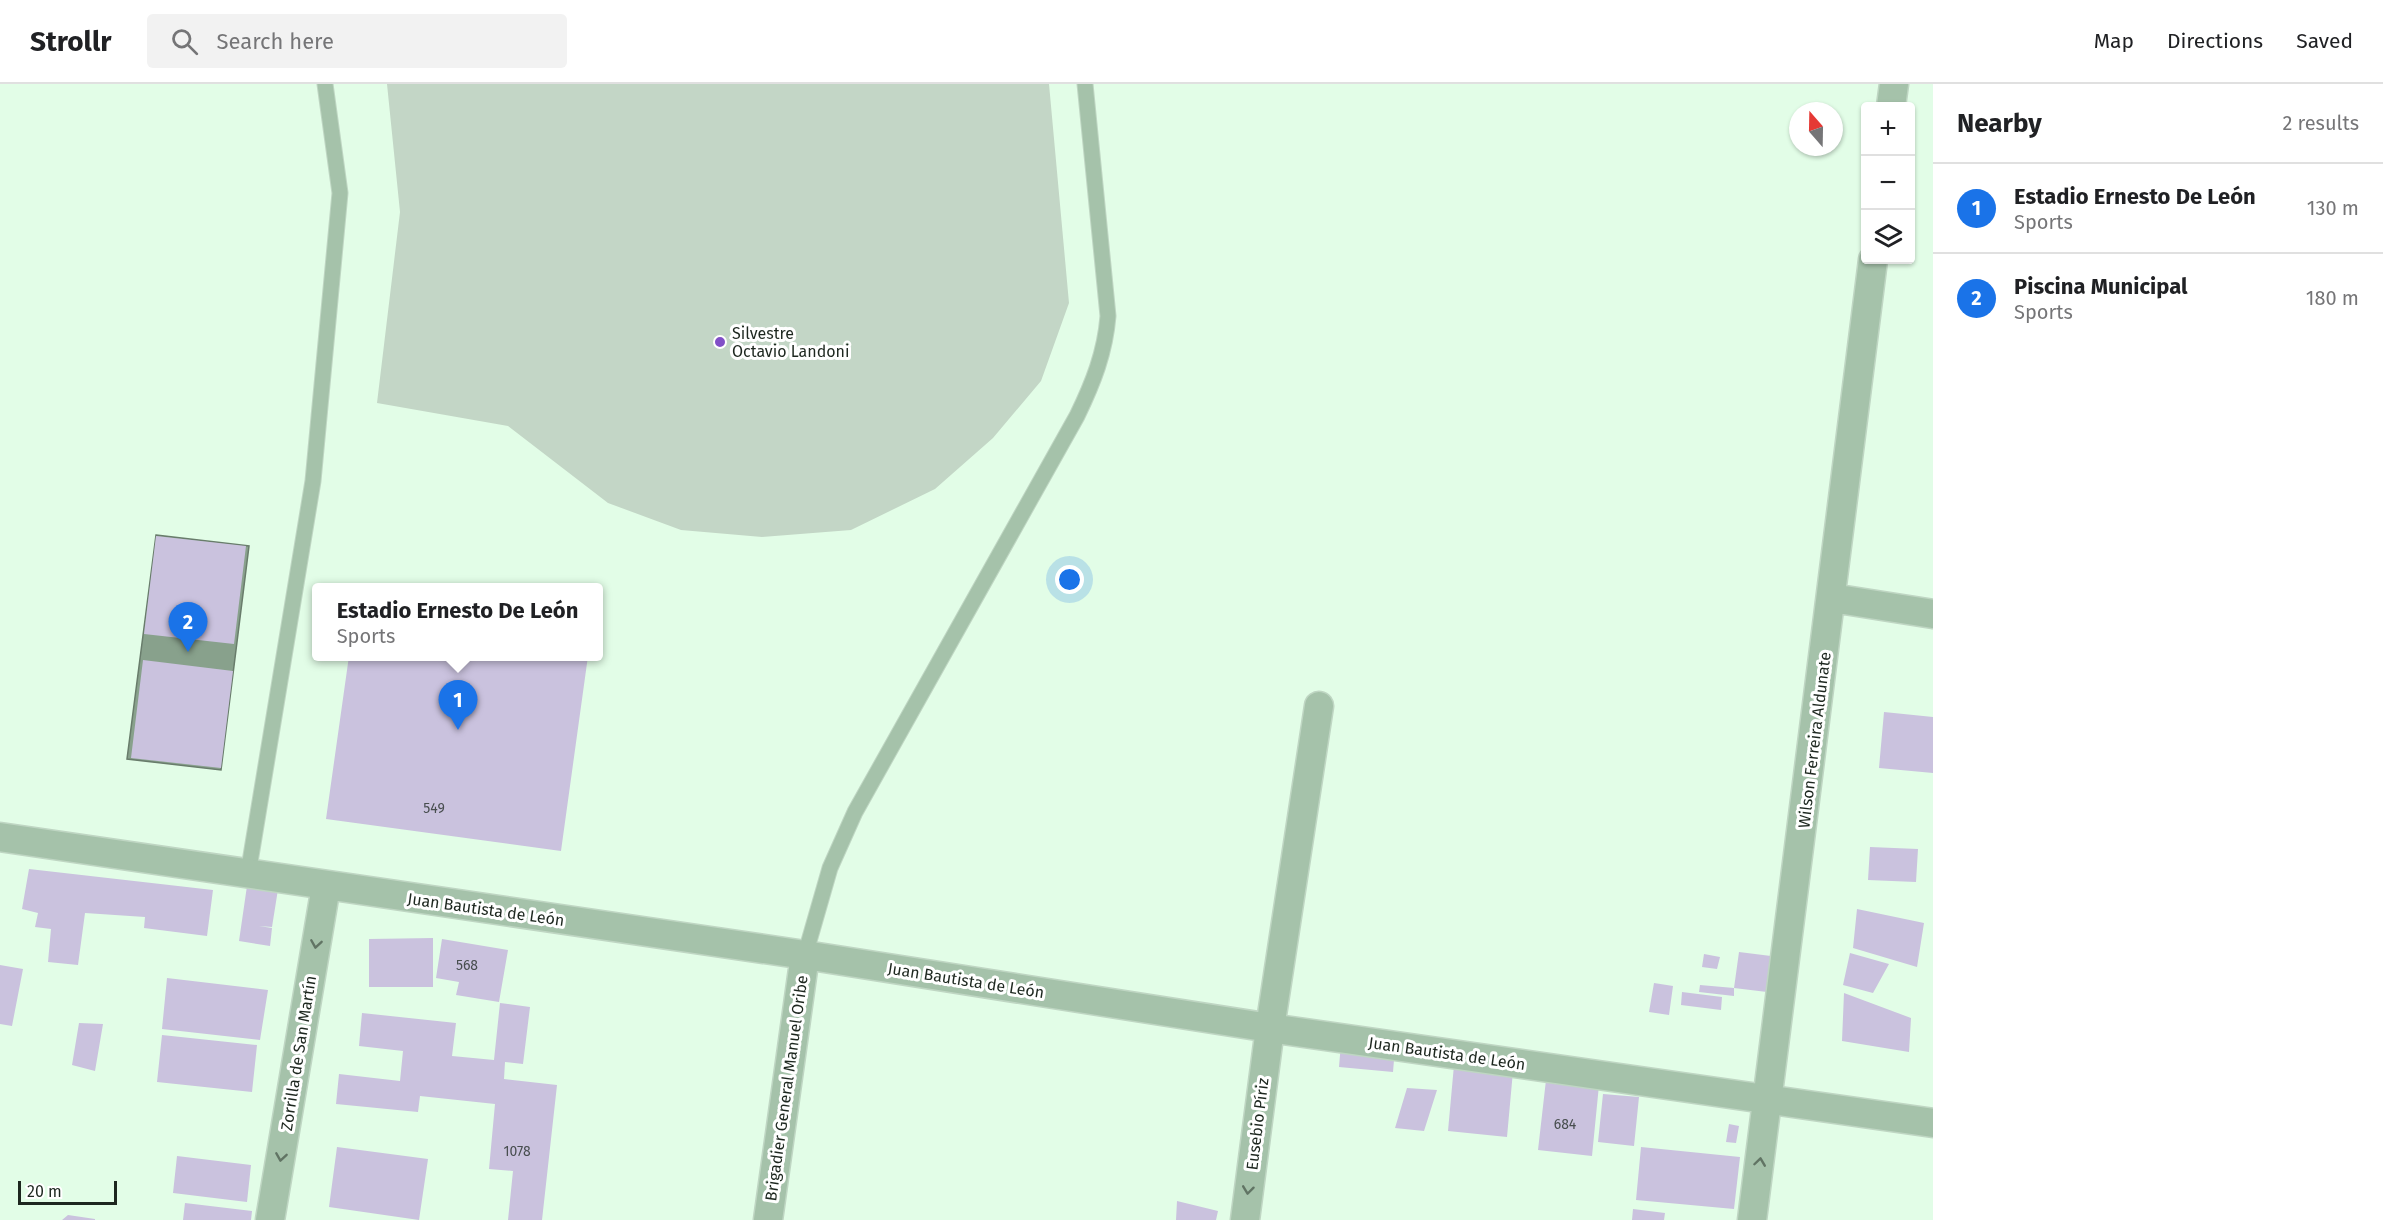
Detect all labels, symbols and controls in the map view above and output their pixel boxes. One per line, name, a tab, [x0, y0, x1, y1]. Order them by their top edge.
search box	[147, 14, 567, 68]
text: Strollr	[30, 25, 111, 58]
icon: search	[168, 25, 201, 58]
text: Search here	[216, 28, 334, 55]
text: Map	[2094, 28, 2134, 54]
text: Directions	[2167, 28, 2263, 54]
text: Saved	[2296, 28, 2353, 54]
north arrow	[1789, 102, 1843, 156]
map controls	[1861, 102, 1915, 264]
button: +	[1861, 102, 1915, 156]
text: Nearby	[1957, 108, 2042, 139]
text: 2 results	[2282, 111, 2359, 135]
button: −	[1861, 156, 1915, 210]
text: Estadio Ernesto De León	[2014, 183, 2256, 210]
text: 1	[1972, 196, 1981, 220]
text: 130 m	[2307, 196, 2359, 220]
button: layers	[1861, 210, 1915, 264]
text: Sports	[2014, 210, 2073, 234]
text: Piscina Municipal	[2014, 273, 2188, 300]
text: 2	[1971, 286, 1982, 310]
text: 180 m	[2306, 286, 2359, 310]
text: Sports	[2014, 300, 2073, 324]
place label: Silvestre Octavio Landoni	[732, 324, 850, 361]
marker: Silvestre Octavio Landoni	[713, 335, 727, 349]
your location	[1055, 565, 1084, 594]
popup	[312, 583, 603, 661]
text: Estadio Ernesto De León	[337, 597, 578, 624]
pin: 2	[168, 602, 207, 652]
text: Sports	[337, 624, 395, 648]
street label: Wilson Ferreira Aldunate	[1794, 651, 1835, 829]
pin: 1	[438, 680, 478, 730]
house number: 549	[423, 800, 445, 817]
street label: Juan Bautista de León	[406, 889, 566, 930]
one-way arrow	[310, 939, 323, 949]
house number: 568	[456, 957, 478, 974]
street label: Juan Bautista de León	[886, 959, 1046, 1002]
street label: Zorrilla de San Martín	[277, 974, 320, 1132]
street label: Brigadier General Manuel Oribe	[761, 974, 812, 1202]
street label: Juan Bautista de León	[1367, 1033, 1527, 1074]
street label: Eusebio Píriz	[1242, 1077, 1273, 1171]
house number: 684	[1554, 1116, 1577, 1133]
house number: 1078	[503, 1143, 531, 1160]
one-way arrow	[275, 1152, 287, 1162]
one-way arrow	[1754, 1157, 1766, 1167]
scale bar	[18, 1178, 117, 1206]
text: 20 m	[27, 1182, 62, 1201]
one-way arrow	[1243, 1185, 1255, 1194]

